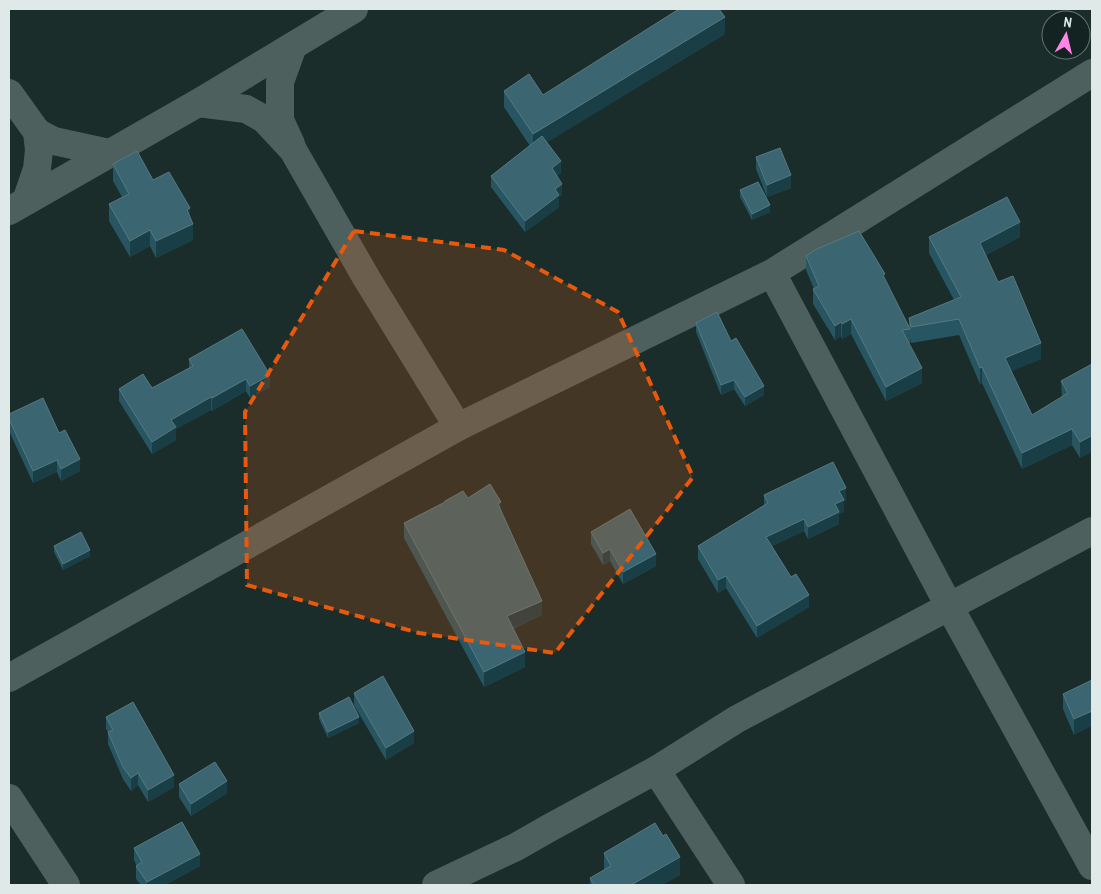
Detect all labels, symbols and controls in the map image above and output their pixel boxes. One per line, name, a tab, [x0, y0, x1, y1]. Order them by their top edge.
north arrow	[1041, 10, 1091, 60]
text: N	[1062, 13, 1073, 32]

